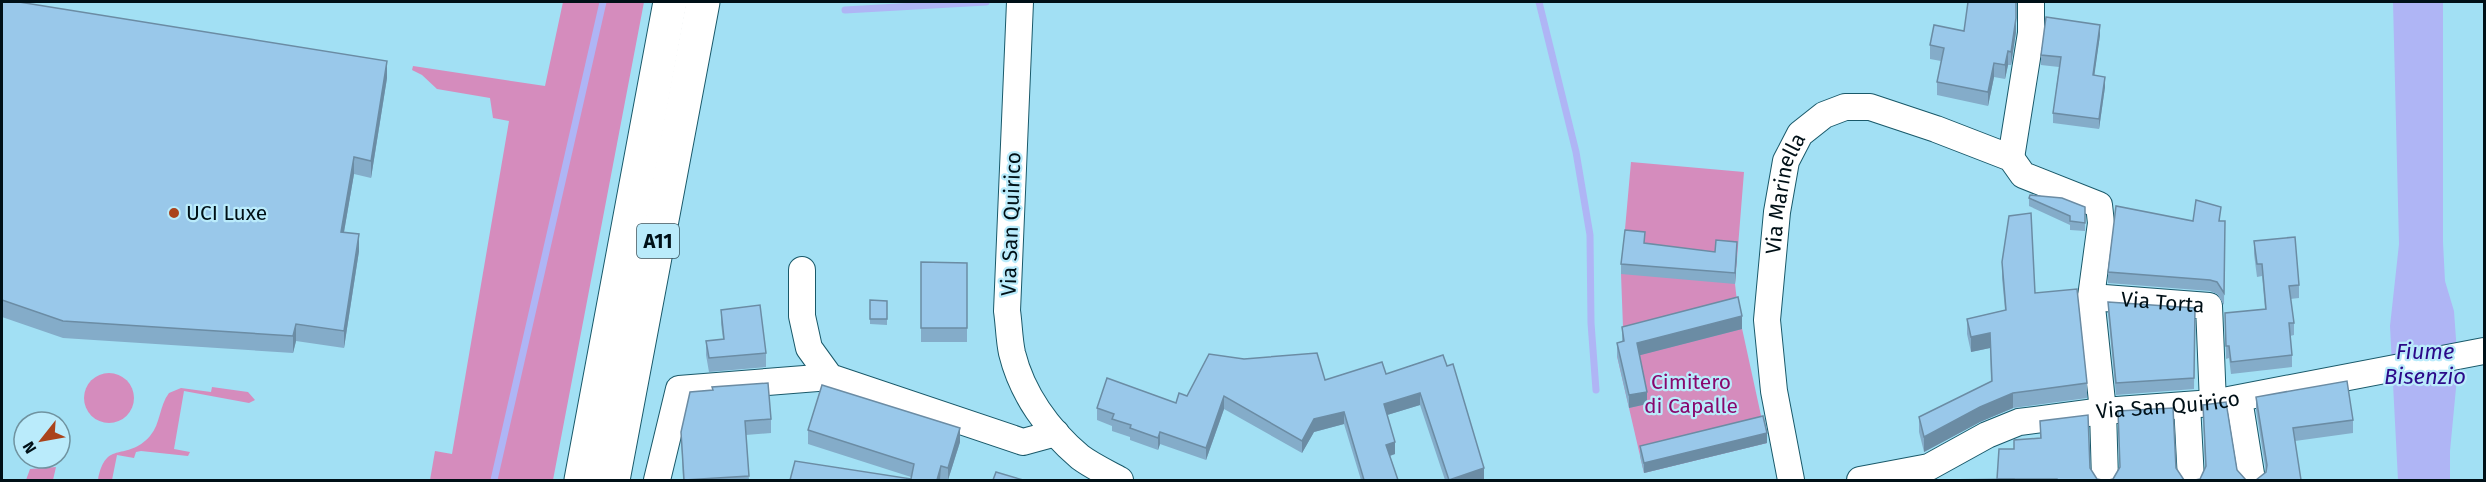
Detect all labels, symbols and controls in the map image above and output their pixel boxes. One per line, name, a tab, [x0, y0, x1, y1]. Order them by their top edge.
street label: Via Marinella	[1760, 129, 1811, 255]
street label: Via San Quirico	[995, 152, 1027, 296]
place label: UCI Luxe	[186, 200, 267, 226]
marker: UCI Luxe	[167, 206, 181, 220]
road number: A11	[637, 224, 679, 258]
street label: Via Torta	[2120, 286, 2205, 319]
water label: Fiume Bisenzio	[2384, 338, 2466, 390]
park label: Cimitero di Capalle	[1644, 369, 1738, 419]
street label: Via San Quirico	[2095, 385, 2242, 425]
north arrow	[12, 410, 72, 470]
text: N	[19, 438, 40, 457]

